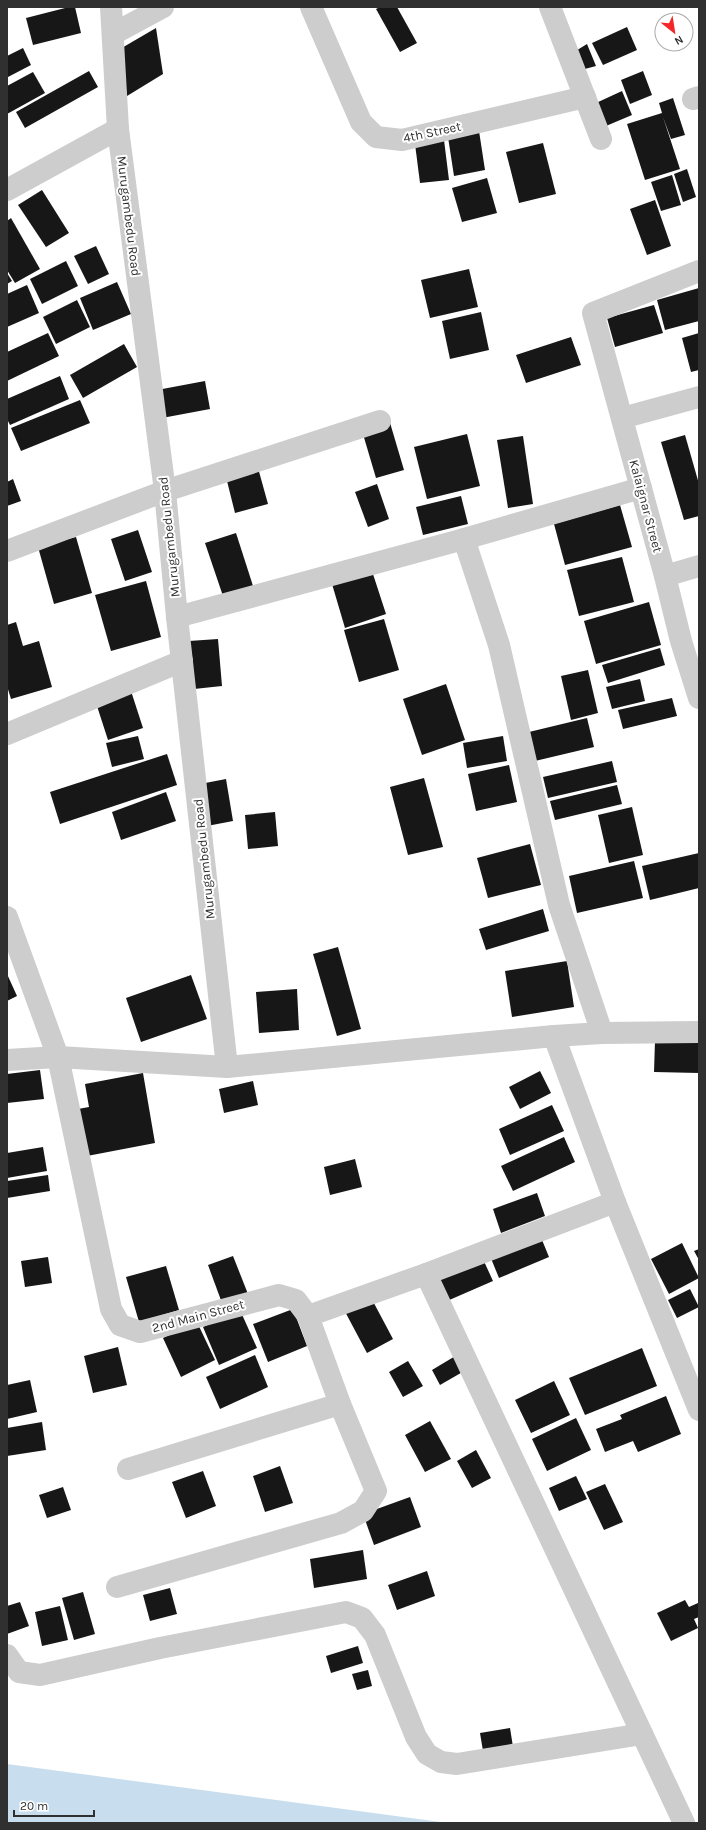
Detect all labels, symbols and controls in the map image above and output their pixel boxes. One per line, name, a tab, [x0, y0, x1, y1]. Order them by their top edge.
north arrow	[654, 12, 694, 52]
text: N	[672, 33, 685, 48]
street label: 4th Street	[402, 119, 462, 145]
street label: Murugambedu Road	[114, 155, 144, 277]
street label: Kalaignar Street	[626, 458, 666, 554]
street label: Murugambedu Road	[155, 476, 183, 598]
street label: Murugambedu Road	[190, 798, 218, 920]
street label: 2nd Main Street	[150, 1296, 246, 1336]
scale bar	[14, 1792, 94, 1818]
text: 20 m	[20, 1799, 48, 1813]

